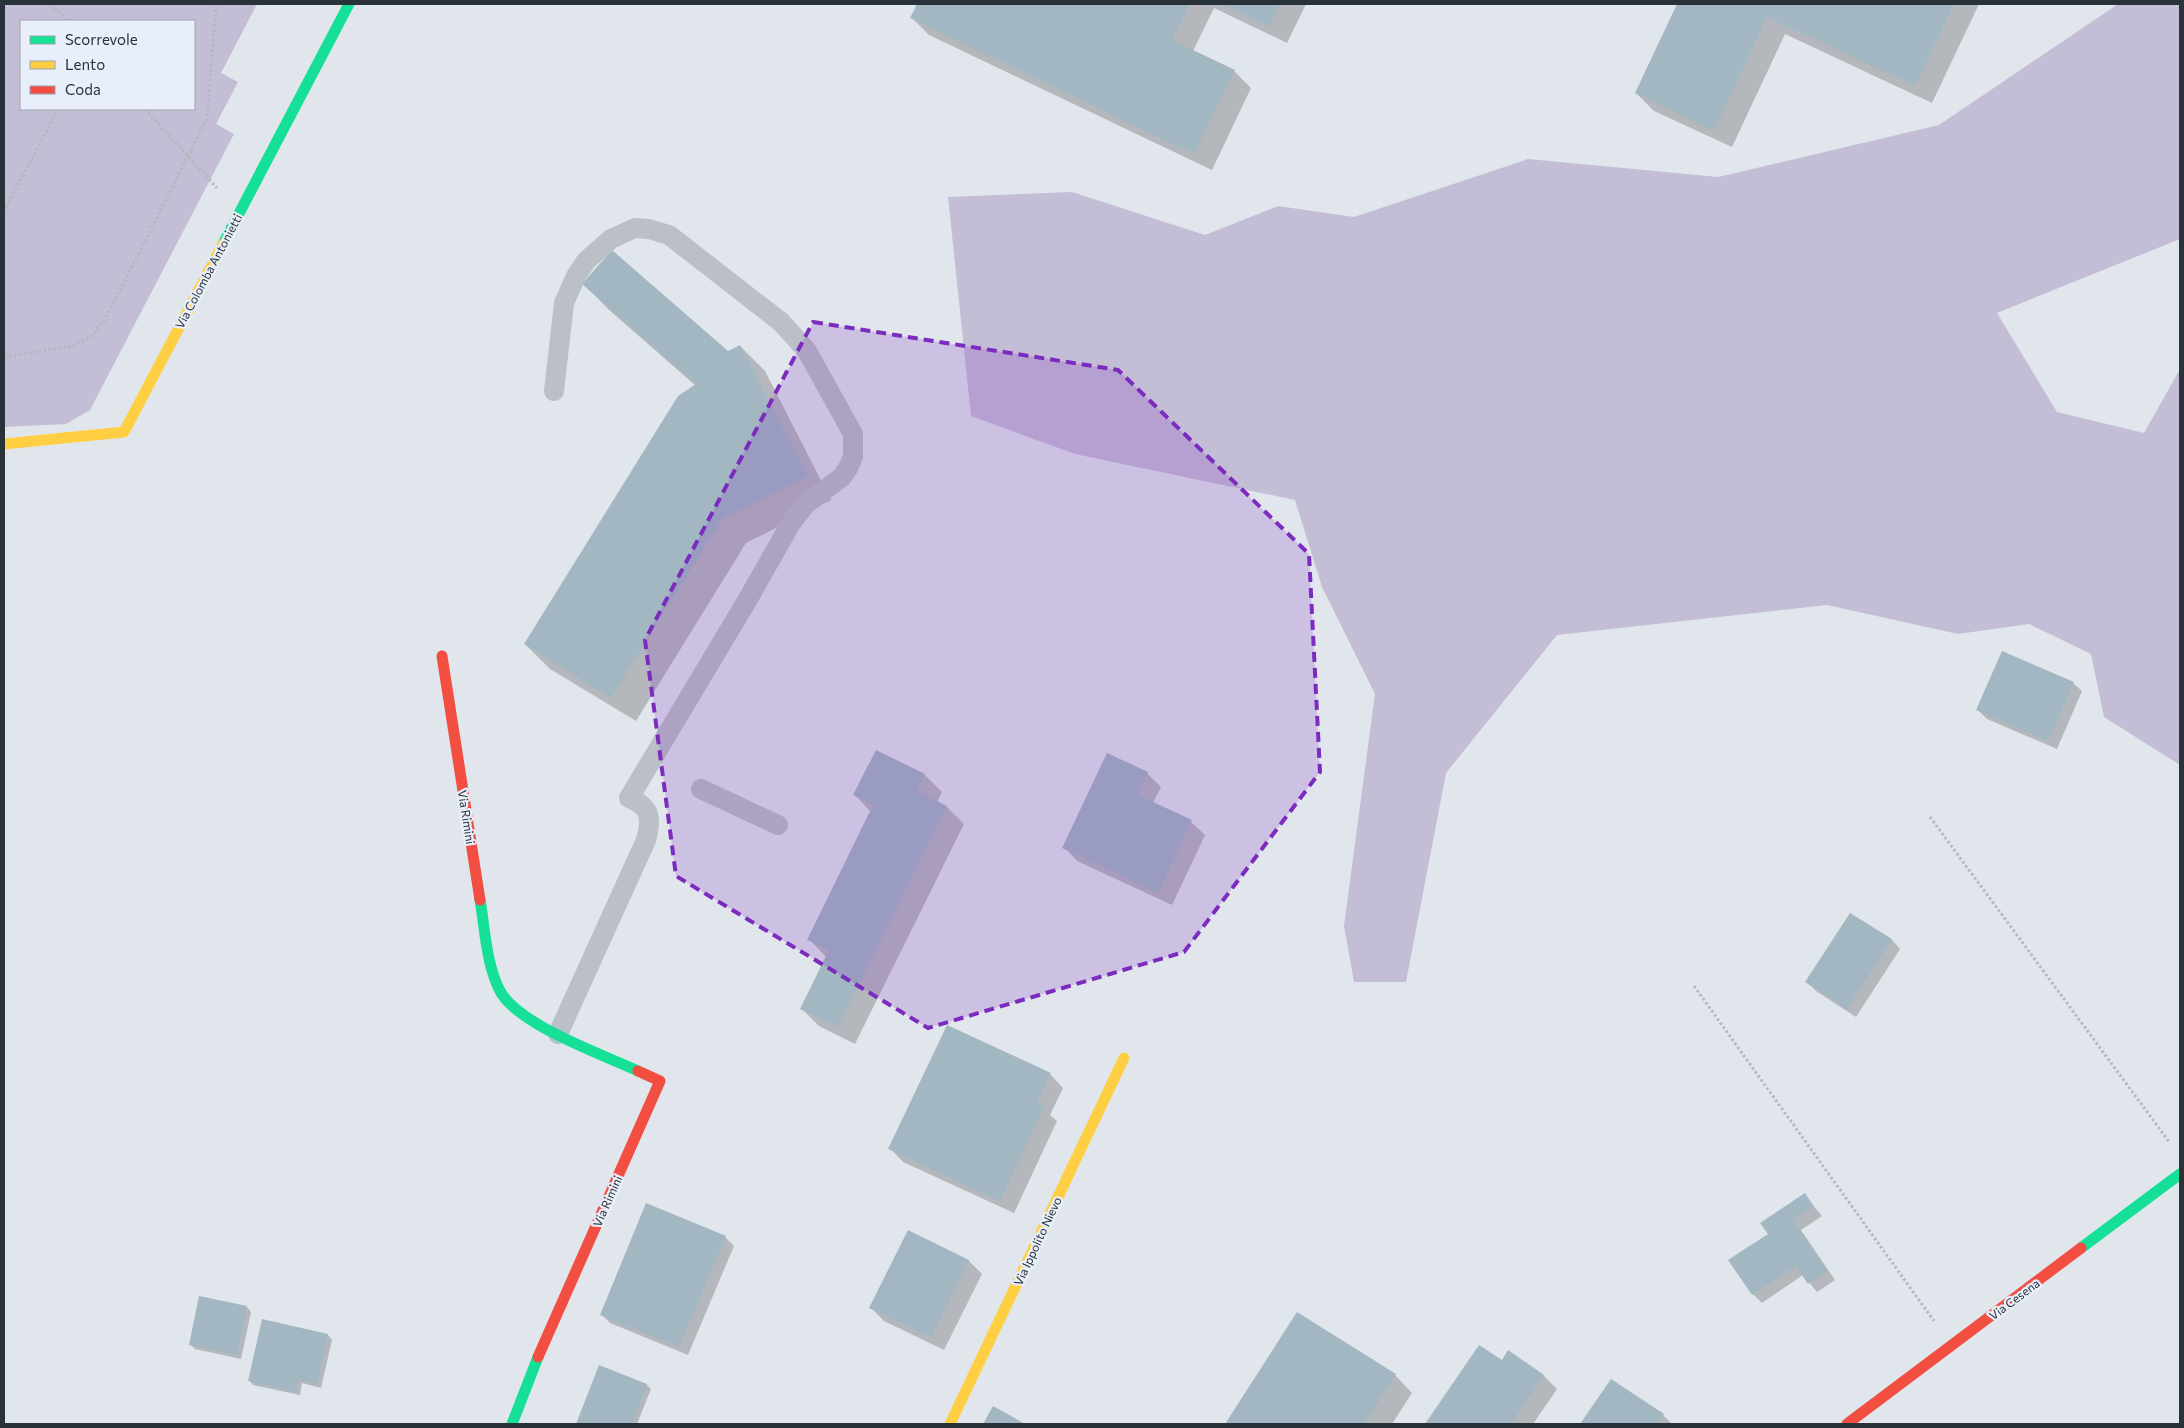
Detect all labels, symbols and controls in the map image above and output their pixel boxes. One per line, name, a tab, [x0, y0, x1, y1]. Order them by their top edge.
legend	[20, 20, 195, 110]
text: Scorrevole	[65, 30, 138, 48]
text: Lento	[65, 55, 105, 73]
text: Coda	[65, 80, 101, 98]
street label: Via Colomba Antonietti	[172, 211, 244, 331]
street label: Via Rimini	[456, 789, 478, 845]
street label: Via Rimini	[590, 1173, 624, 1229]
street label: Via Ippolito Nievo	[1010, 1194, 1064, 1288]
street label: Via Cesena	[1986, 1276, 2042, 1322]

